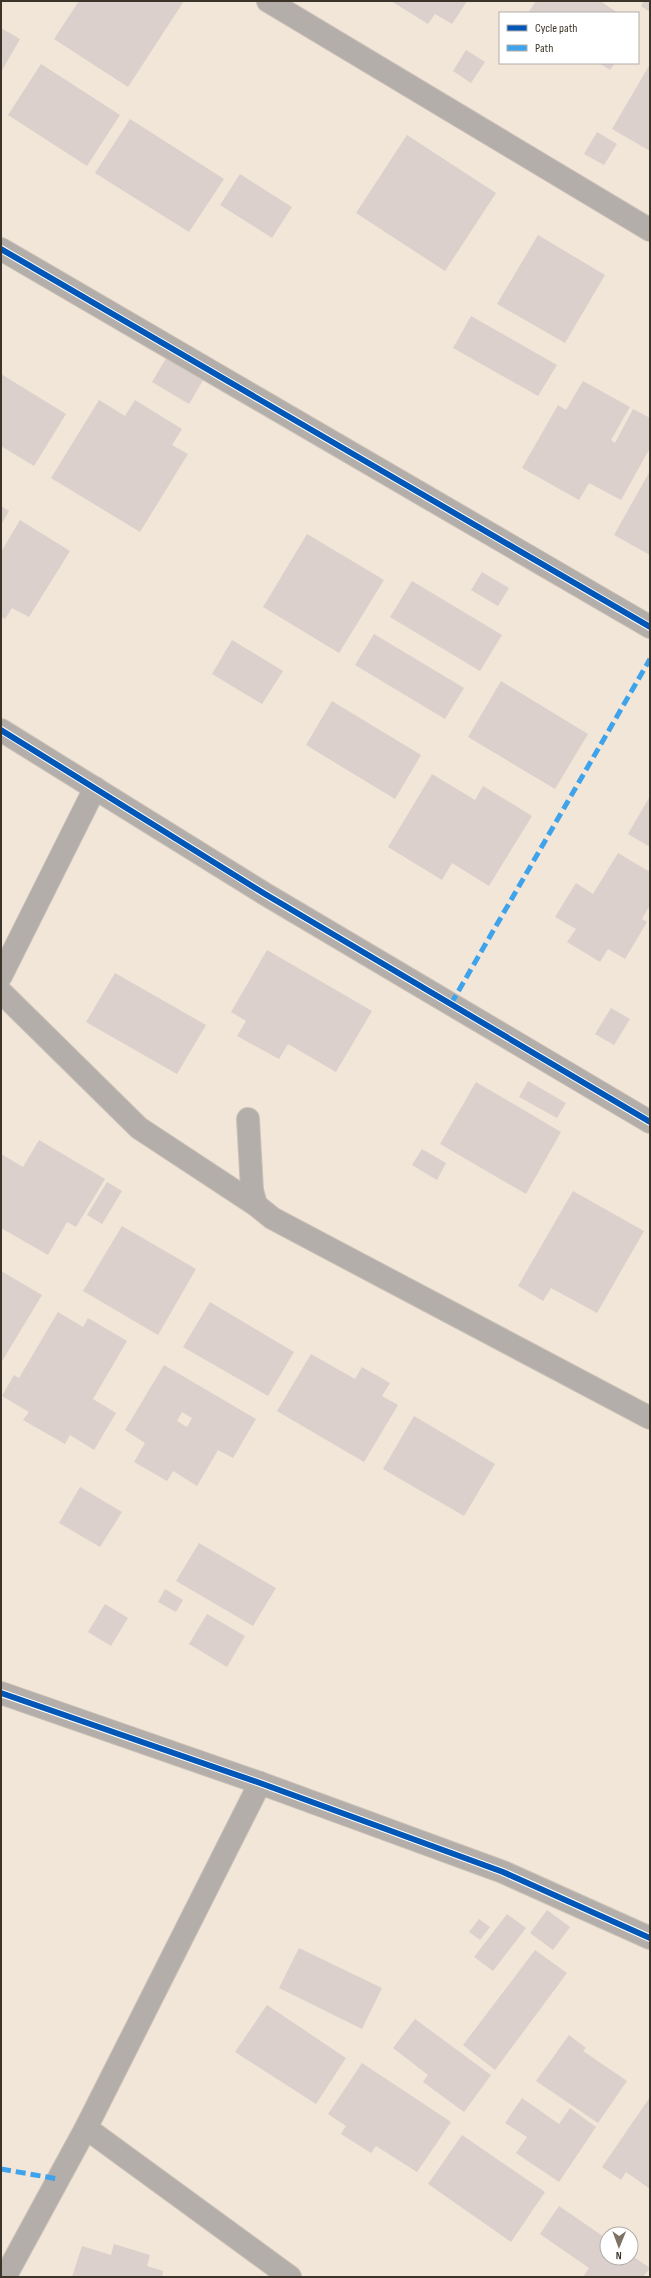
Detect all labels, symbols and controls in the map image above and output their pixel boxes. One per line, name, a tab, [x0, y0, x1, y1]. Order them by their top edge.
legend	[499, 12, 639, 64]
text: Cycle path	[535, 21, 577, 36]
text: Path	[535, 41, 553, 56]
north arrow	[599, 2226, 639, 2266]
text: N	[616, 2249, 622, 2262]

